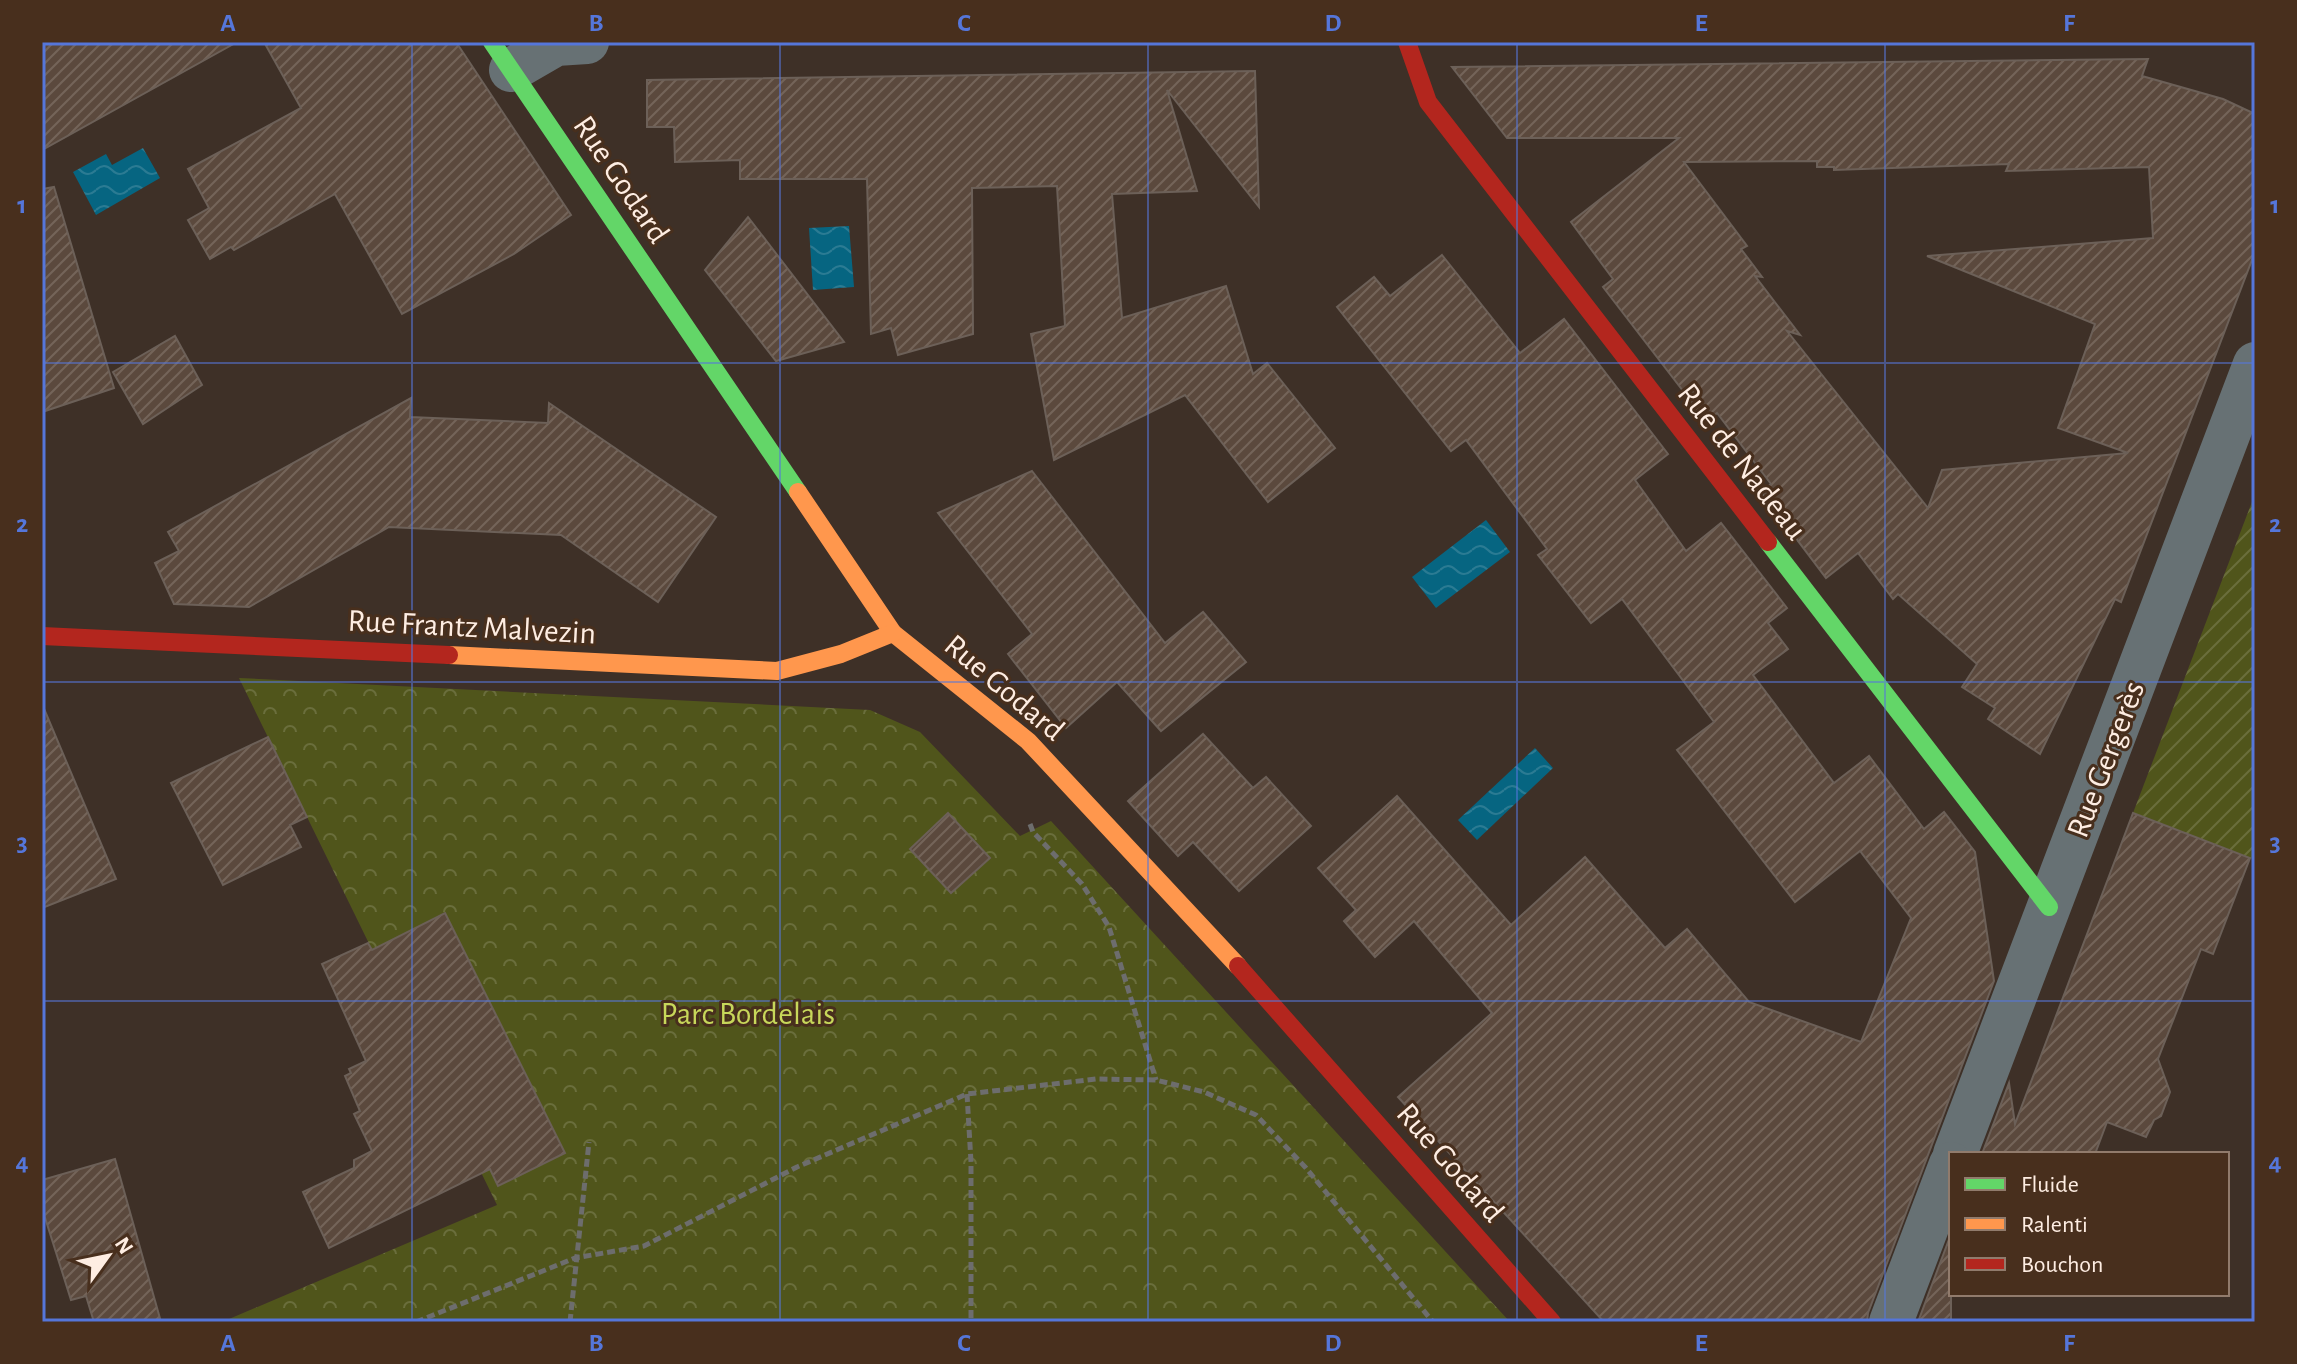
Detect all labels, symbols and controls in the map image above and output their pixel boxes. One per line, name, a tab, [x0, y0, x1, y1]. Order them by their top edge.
text: A	[220, 10, 236, 36]
text: B	[588, 10, 604, 36]
text: C	[957, 10, 971, 36]
text: D	[1324, 10, 1342, 36]
text: E	[1694, 10, 1708, 36]
text: F	[2063, 10, 2076, 36]
street label: Rue Godard	[567, 110, 675, 249]
text: 1	[17, 192, 27, 218]
text: 1	[2270, 192, 2280, 218]
street label: Rue de Nadeau	[1672, 378, 1813, 546]
text: 2	[16, 511, 28, 537]
text: 2	[2269, 511, 2281, 537]
street label: Rue Frantz Malvezin	[347, 605, 597, 649]
street label: Rue Godard	[938, 629, 1070, 747]
street label: Rue Gergerès	[2062, 677, 2150, 842]
text: 3	[16, 830, 28, 856]
text: 3	[2269, 830, 2281, 856]
park label: Parc Bordelais	[661, 998, 835, 1030]
street label: Rue Godard	[1390, 1097, 1510, 1228]
text: 4	[15, 1149, 29, 1175]
text: 4	[2268, 1149, 2282, 1175]
legend	[1949, 1152, 2229, 1296]
text: Fluide	[2021, 1173, 2079, 1197]
text: Ralenti	[2021, 1213, 2088, 1237]
north arrow	[68, 1216, 148, 1296]
text: N	[111, 1233, 137, 1258]
text: Bouchon	[2021, 1253, 2103, 1277]
text: A	[220, 1330, 236, 1356]
text: B	[588, 1330, 604, 1356]
text: C	[957, 1330, 971, 1356]
text: D	[1324, 1330, 1342, 1356]
text: E	[1694, 1330, 1708, 1356]
text: F	[2063, 1330, 2076, 1356]

